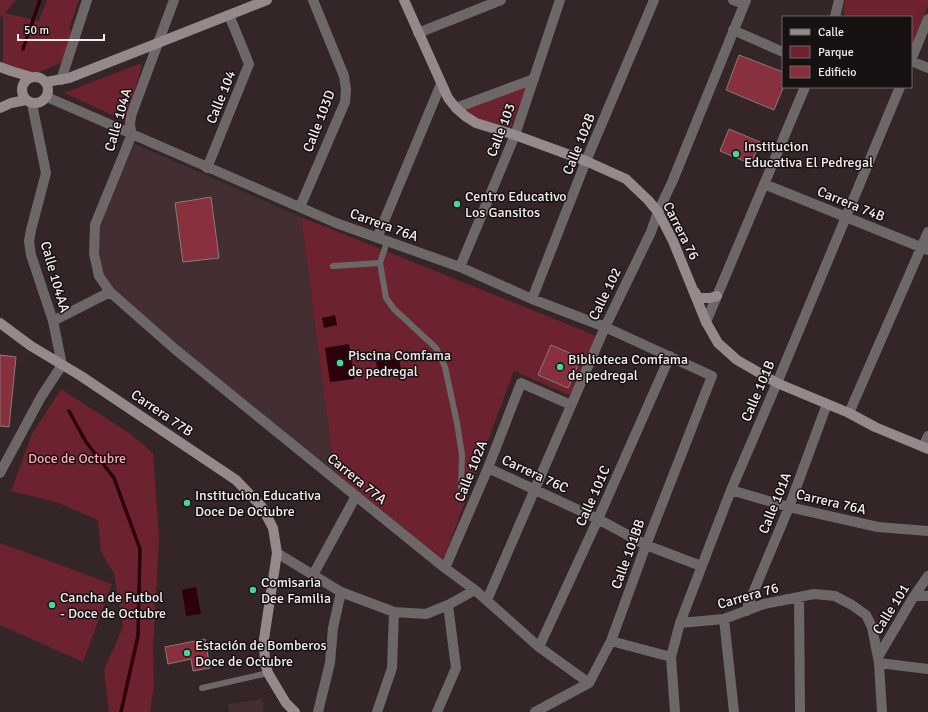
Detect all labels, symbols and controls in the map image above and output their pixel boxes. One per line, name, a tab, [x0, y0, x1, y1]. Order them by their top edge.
scale bar	[18, 16, 104, 42]
legend	[782, 16, 912, 88]
text: 50 m	[24, 23, 49, 38]
text: Calle	[818, 25, 844, 40]
text: Parque	[818, 45, 854, 60]
text: Edificio	[818, 65, 856, 80]
street label: Calle 104	[203, 67, 240, 126]
street label: Calle 104A	[101, 86, 135, 153]
street label: Calle 103D	[299, 88, 339, 154]
street label: Calle 103	[483, 101, 519, 159]
street label: Calle 102B	[559, 111, 599, 177]
place label: Institucion Educativa El Pedregal	[744, 138, 873, 171]
marker: Institucion Educativa El Pedregal	[731, 149, 741, 159]
street label: Carrera 74B	[815, 183, 887, 225]
place label: Centro Educativo Los Gansitos	[465, 188, 567, 221]
marker: Centro Educativo Los Gansitos	[452, 199, 462, 209]
street label: Carrera 76	[659, 199, 703, 263]
street label: Carrera 76A	[348, 205, 421, 245]
street label: Calle 104AA	[37, 239, 73, 315]
street label: Calle 102	[585, 265, 625, 323]
place label: Piscina Comfama de pedregal	[348, 347, 451, 380]
place label: Biblioteca Comfama de pedregal	[568, 351, 688, 384]
marker: Piscina Comfama de pedregal	[335, 358, 345, 368]
street label: Calle 101B	[738, 358, 778, 424]
marker: Biblioteca Comfama de pedregal	[555, 362, 565, 372]
street label: Carrera 77B	[128, 386, 196, 440]
street label: Calle 102A	[451, 437, 491, 504]
park label: Doce de Octubre	[28, 450, 126, 467]
street label: Carrera 77A	[324, 450, 390, 508]
street label: Carrera 76C	[499, 451, 571, 497]
street label: Calle 101C	[572, 463, 614, 529]
street label: Calle 101A	[755, 469, 795, 536]
street label: Carrera 76A	[794, 486, 868, 518]
place label: Institucion Educativa Doce De Octubre	[195, 487, 321, 520]
marker: Institucion Educativa Doce De Octubre	[182, 498, 192, 508]
street label: Calle 101BB	[608, 517, 648, 591]
place label: Comisaria Dee Familia	[261, 574, 331, 607]
street label: Carrera 76	[715, 579, 781, 613]
street label: Calle 101	[869, 581, 913, 637]
marker: Comisaria Dee Familia	[248, 585, 258, 595]
place label: Cancha de Futbol - Doce de Octubre	[60, 589, 166, 622]
marker: Cancha de Futbol - Doce de Octubre	[47, 600, 57, 610]
place label: Estación de Bomberos Doce de Octubre	[195, 637, 327, 670]
marker: Estación de Bomberos Doce de Octubre	[182, 648, 192, 658]

